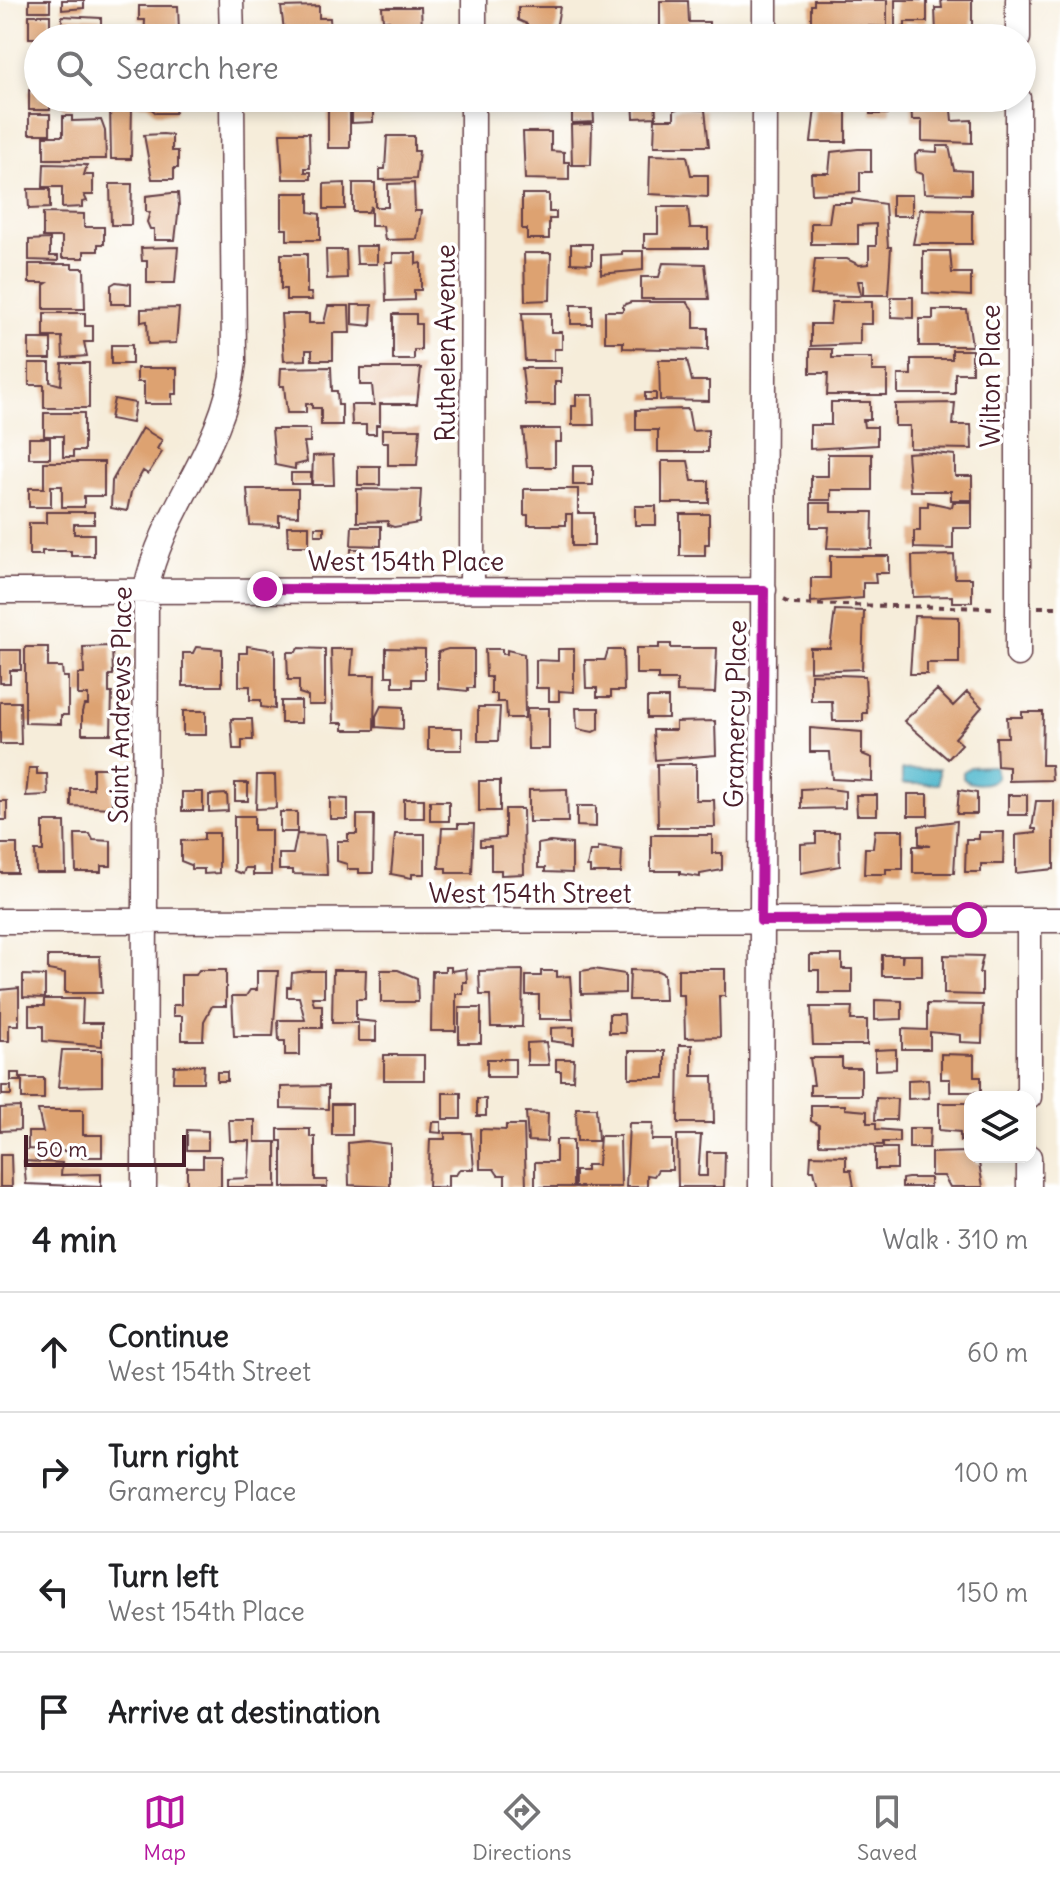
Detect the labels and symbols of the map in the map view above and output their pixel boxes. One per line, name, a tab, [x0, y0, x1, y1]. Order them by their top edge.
street label: Ruthelen Avenue	[429, 244, 462, 442]
street label: Wilton Place	[974, 305, 1007, 447]
street label: West 154th Place	[308, 545, 504, 578]
route end	[247, 571, 283, 607]
street label: Saint Andrews Place	[101, 586, 139, 824]
street label: Gramercy Place	[717, 620, 753, 808]
street label: West 154th Street	[428, 877, 632, 910]
route start	[951, 902, 987, 938]
scale bar	[24, 1131, 186, 1167]

